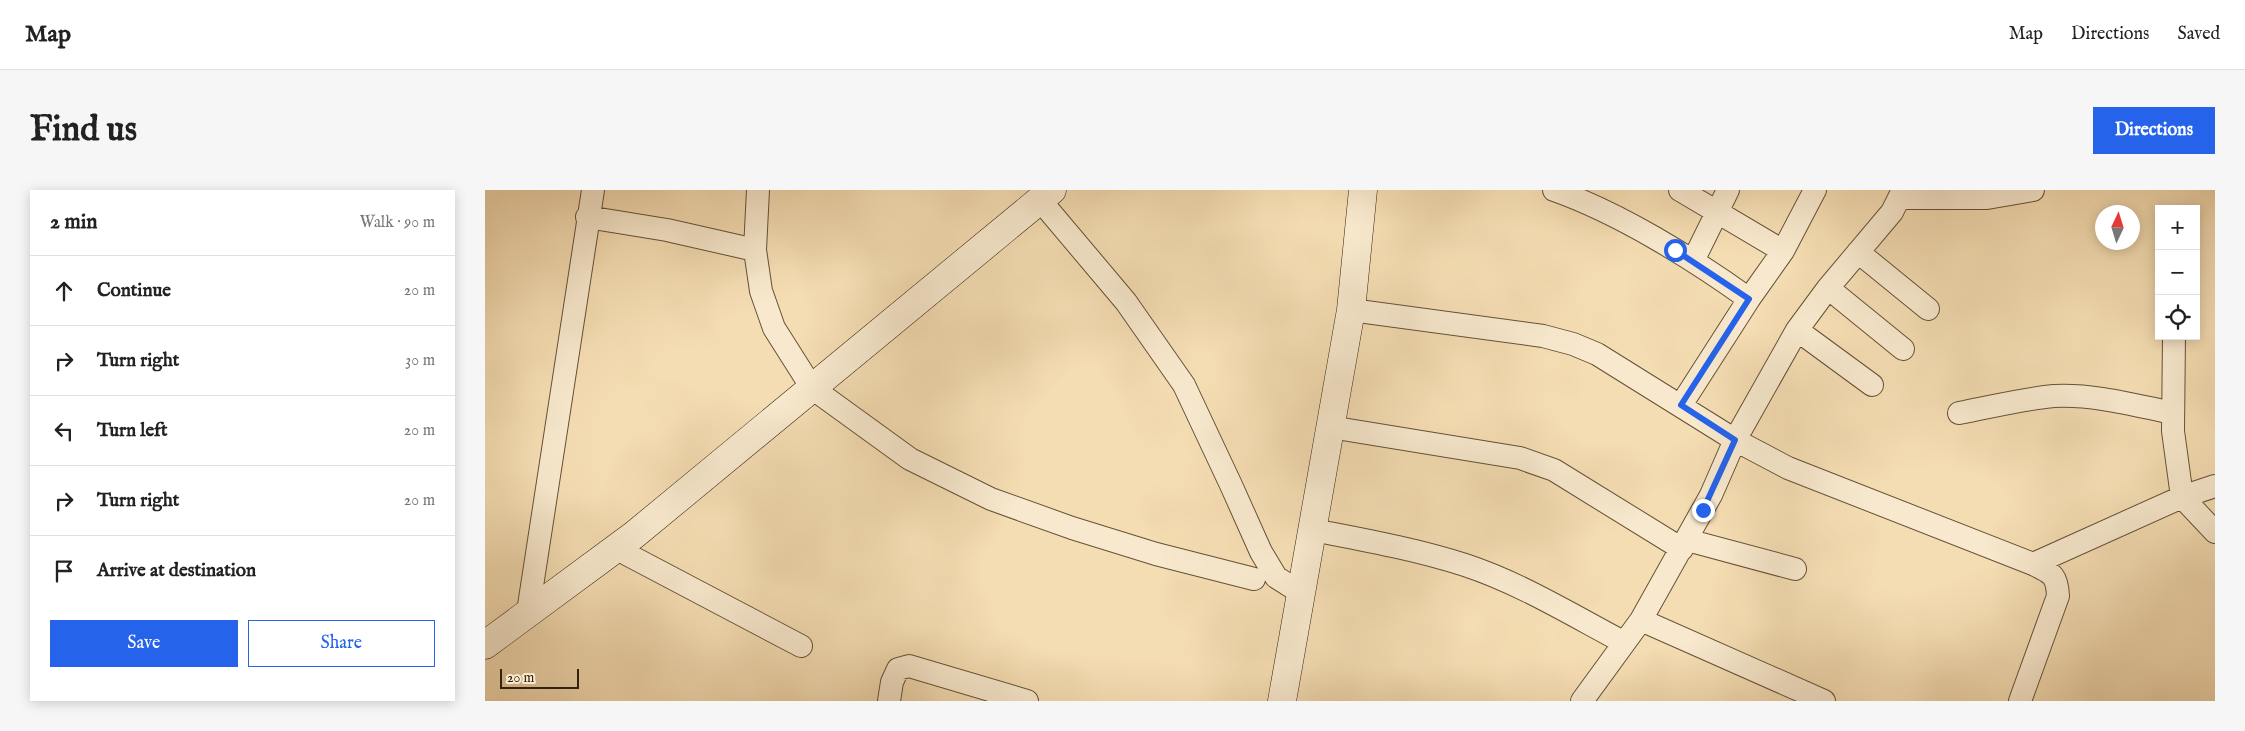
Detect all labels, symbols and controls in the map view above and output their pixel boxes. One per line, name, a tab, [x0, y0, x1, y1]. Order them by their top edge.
text: Map	[25, 19, 71, 50]
text: Map	[2009, 23, 2043, 46]
text: Directions	[2071, 23, 2149, 46]
text: Saved	[2177, 23, 2220, 46]
button: Directions	[2093, 107, 2215, 154]
text: Find us	[30, 108, 137, 153]
north arrow	[2095, 205, 2140, 250]
map controls	[2155, 205, 2200, 340]
button: +	[2155, 205, 2200, 250]
text: 2 min	[50, 209, 97, 236]
text: Walk · 90 m	[360, 213, 435, 233]
route start	[1664, 239, 1687, 262]
button: −	[2155, 250, 2200, 295]
icon: ahead	[50, 277, 78, 305]
text: Continue	[97, 279, 171, 303]
text: 20 m	[404, 281, 435, 301]
button: locate	[2155, 295, 2200, 340]
icon: right	[50, 347, 78, 375]
text: Turn right	[97, 349, 179, 373]
text: 30 m	[405, 351, 435, 371]
icon: left	[50, 417, 78, 445]
text: Turn left	[97, 419, 168, 443]
text: 20 m	[404, 421, 435, 441]
icon: right	[50, 487, 78, 515]
text: Turn right	[97, 489, 179, 513]
text: 20 m	[404, 491, 435, 511]
route end	[1692, 499, 1715, 522]
icon: arrive	[50, 557, 78, 585]
text: Arrive at destination	[97, 559, 256, 583]
button: Save	[50, 620, 238, 667]
button: Share	[248, 620, 435, 667]
scale bar	[500, 666, 579, 689]
text: 20 m	[507, 669, 534, 687]

